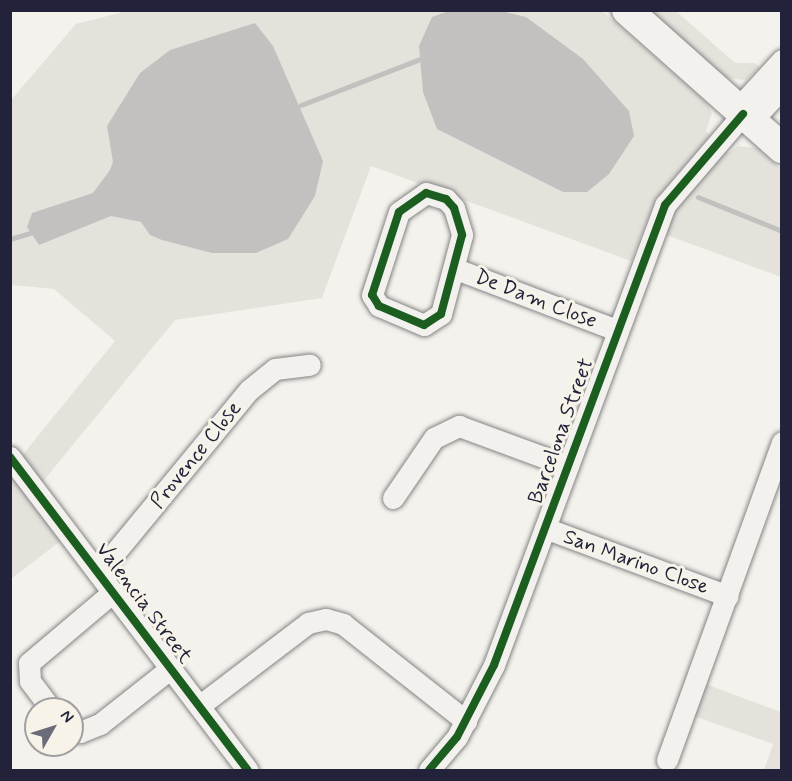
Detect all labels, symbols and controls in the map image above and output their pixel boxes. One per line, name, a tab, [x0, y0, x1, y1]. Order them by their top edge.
street label: De Dam Close	[472, 264, 600, 334]
street label: Barcelona Street	[523, 355, 599, 507]
street label: Provence Close	[145, 396, 247, 514]
street label: San Marino Close	[557, 523, 715, 601]
street label: Valencia Street	[90, 537, 198, 669]
north arrow	[24, 697, 84, 757]
text: N	[55, 706, 78, 727]

